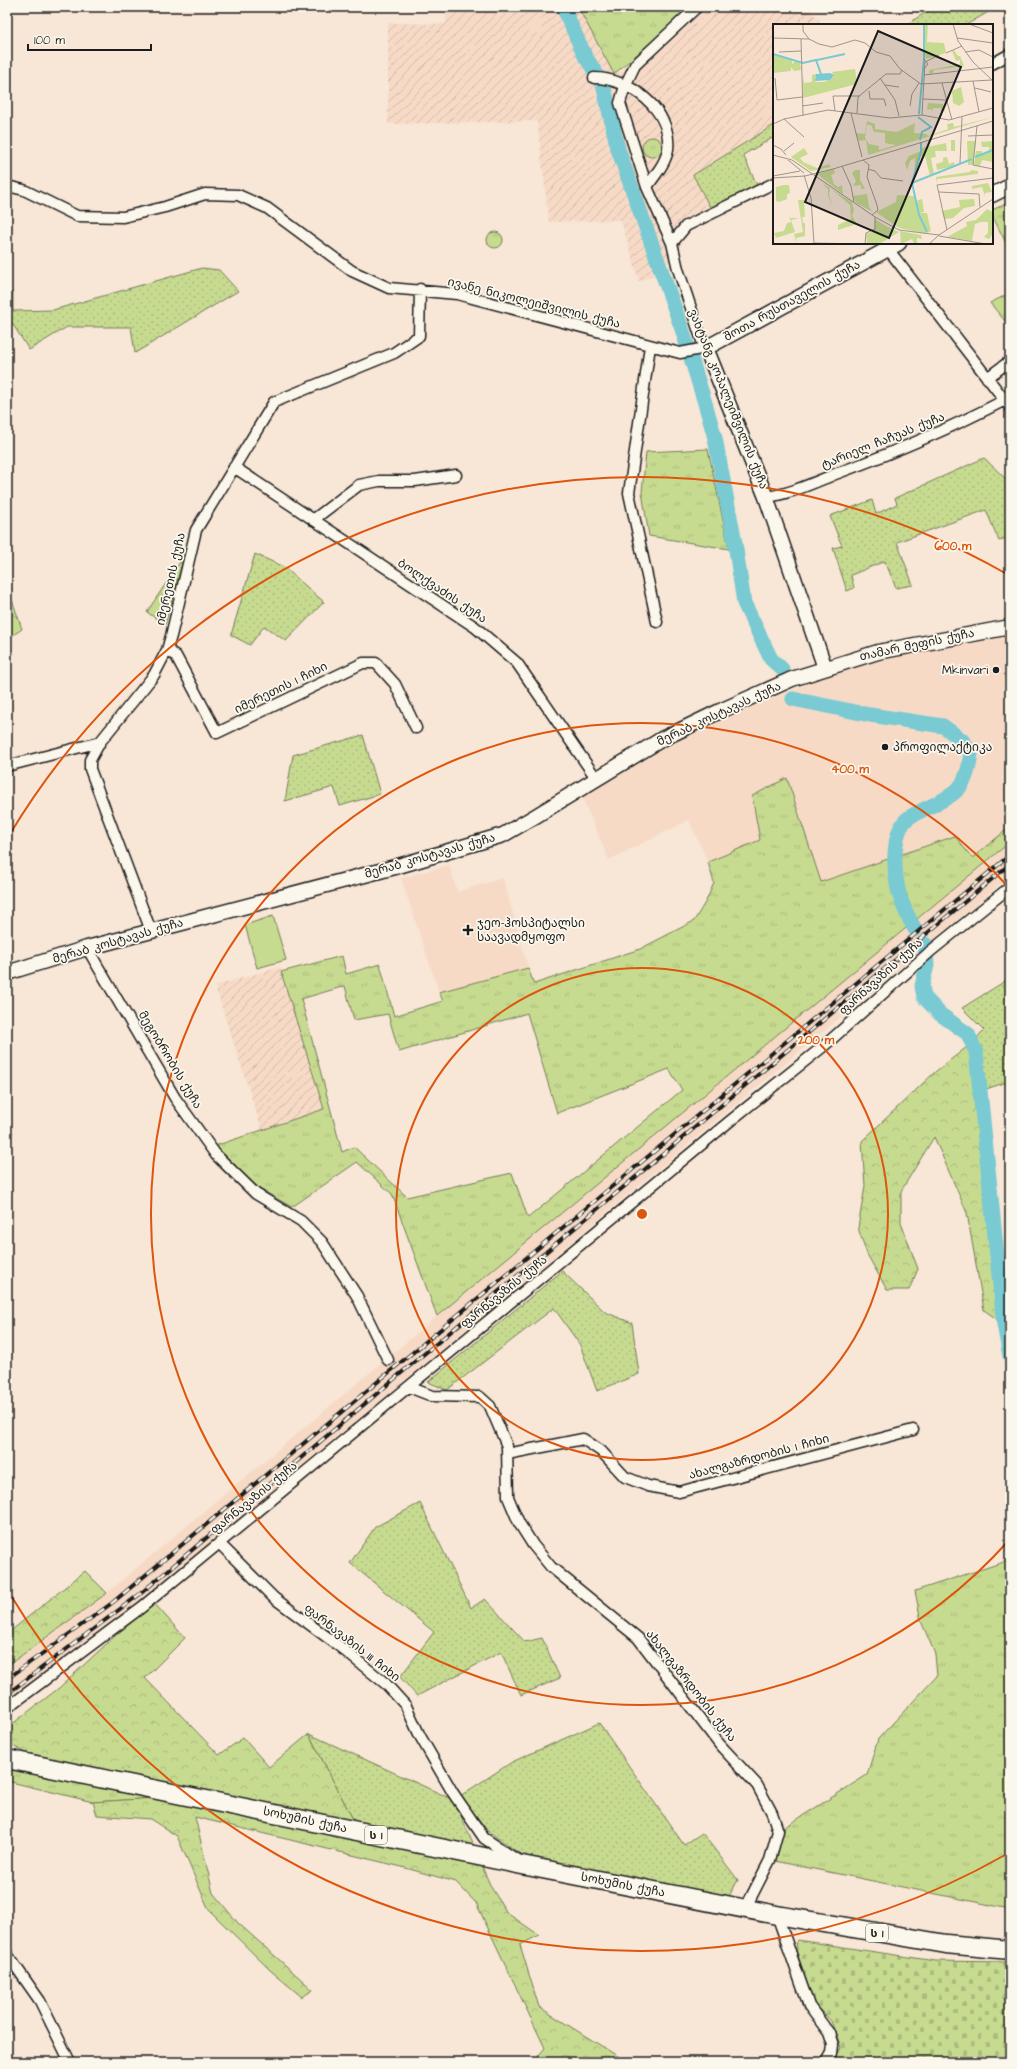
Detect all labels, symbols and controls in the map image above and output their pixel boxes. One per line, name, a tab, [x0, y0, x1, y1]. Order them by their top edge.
inset map	[773, 24, 993, 244]
scale bar	[28, 26, 151, 52]
text: 100 m	[34, 32, 65, 49]
street label: შოთა რუსთაველის ქუჩა	[721, 256, 863, 346]
street label: ივანე ნიკოლეიშვილის ქუჩა	[446, 273, 622, 333]
street label: ვახტანგ კოპალეიშვილის ქუჩა	[684, 306, 772, 492]
street label: ტარიელ ჩაჩუას ქუჩა	[819, 408, 947, 474]
street label: იმერეთის ქუჩა	[152, 531, 190, 627]
text: 600 m	[935, 538, 972, 555]
street label: ბოლქვაძის ქუჩა	[394, 555, 490, 627]
street label: თამარ მეფის ქუჩა	[858, 625, 976, 665]
street label: იმერეთის I ჩიხი	[231, 658, 331, 718]
place label: Mkinvari	[942, 662, 988, 679]
marker: Mkinvari	[991, 665, 1001, 675]
street label: მერაბ კოსტავას ქუჩა	[654, 678, 784, 750]
place label: პროფილაქტიკა	[893, 739, 992, 756]
marker: პროფილაქტიკა	[880, 742, 890, 752]
text: 400 m	[831, 761, 869, 778]
street label: მერაბ კოსტავას ქუჩა	[363, 829, 497, 883]
street label: მერაბ კოსტავას ქუჩა	[51, 914, 185, 968]
place label: ჯეო-ჰოსპიტალსი საავადმყოფო	[477, 915, 585, 946]
marker: ჯეო-ჰოსპიტალსი საავადმყოფო	[462, 924, 474, 936]
street label: ფარნავაზის ქუჩა	[835, 935, 927, 1019]
street label: მეგობრობის ქუჩა	[134, 1008, 206, 1112]
text: 200 m	[797, 1032, 835, 1049]
centre of rings	[635, 1207, 649, 1221]
street label: ფარნავაზის ქუჩა	[457, 1252, 551, 1332]
street label: ახალგაზრდობის I ჩიხი	[687, 1430, 831, 1484]
street label: ფარნავაზის ქუჩა	[207, 1458, 301, 1538]
street label: ფარნავაზის III ჩიხი	[300, 1600, 404, 1686]
street label: ახალგაზრდობის ქუჩა	[642, 1626, 740, 1746]
street label: სოხუმის ქუჩა	[261, 1803, 349, 1837]
road number: ს 1	[365, 1826, 387, 1844]
street label: სოხუმის ქუჩა	[579, 1868, 667, 1902]
road number: ს 1	[866, 1924, 888, 1942]

